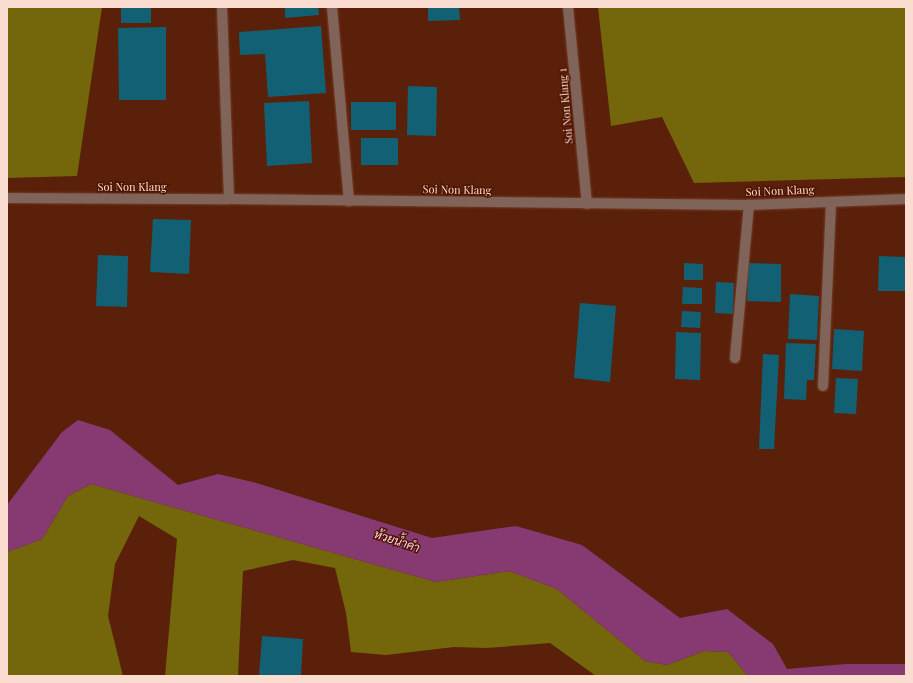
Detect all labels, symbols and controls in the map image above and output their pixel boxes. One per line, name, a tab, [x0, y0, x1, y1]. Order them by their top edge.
street label: Soi Non Klang 1	[556, 68, 576, 144]
street label: Soi Non Klang	[98, 180, 166, 194]
street label: Soi Non Klang	[422, 183, 492, 197]
street label: Soi Non Klang	[745, 183, 815, 199]
water label: ห้วยน้ำคำ	[372, 527, 422, 555]

